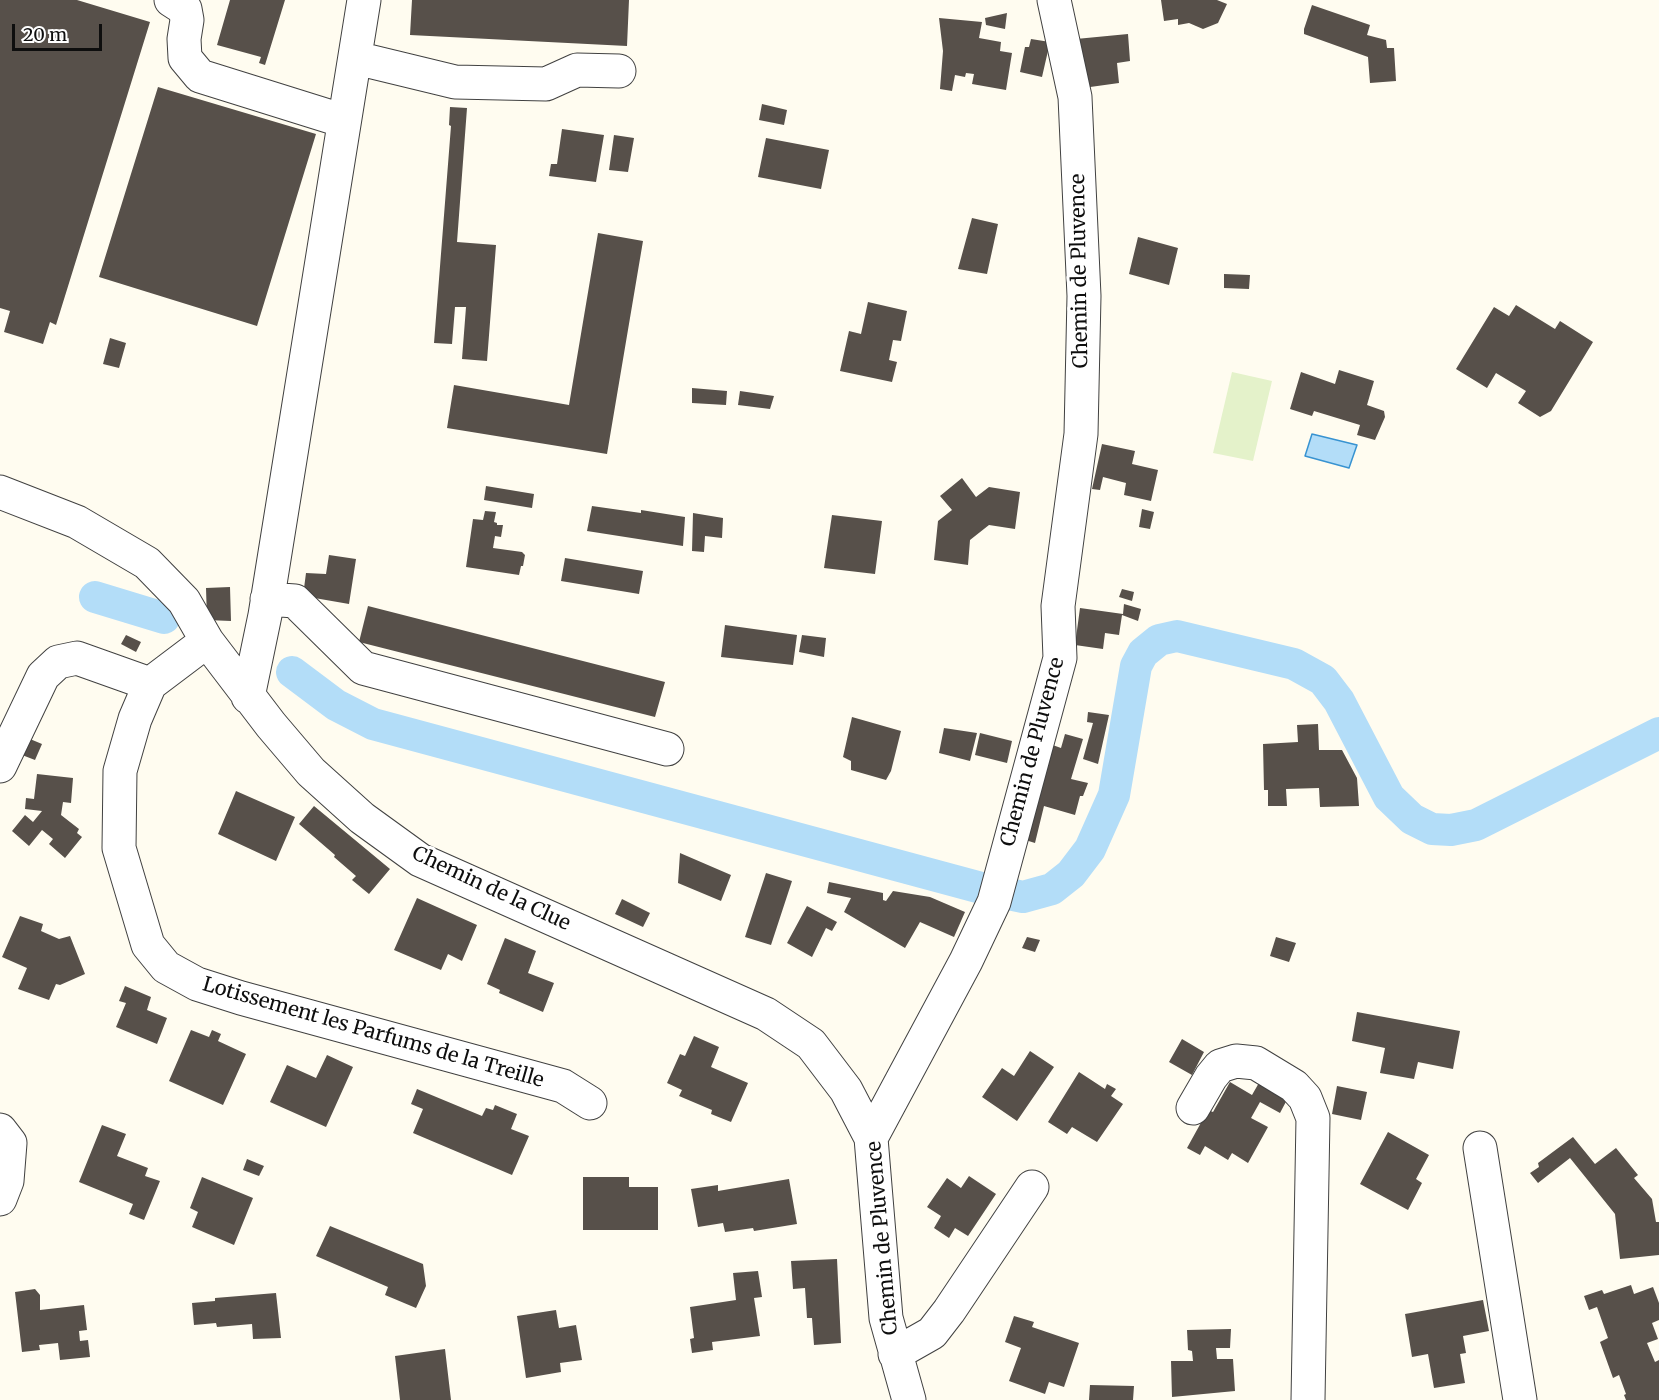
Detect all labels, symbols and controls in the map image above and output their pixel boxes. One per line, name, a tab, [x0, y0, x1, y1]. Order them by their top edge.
scale bar	[15, 12, 105, 50]
text: 20 m	[23, 23, 67, 46]
street label: Chemin de Pluvence	[1066, 174, 1094, 368]
street label: Chemin de Pluvence	[996, 655, 1070, 849]
street label: Chemin de la Clue	[408, 842, 574, 936]
street label: Lotissement les Parfums de la Treille	[200, 973, 546, 1093]
street label: Chemin de Pluvence	[863, 1140, 903, 1336]

